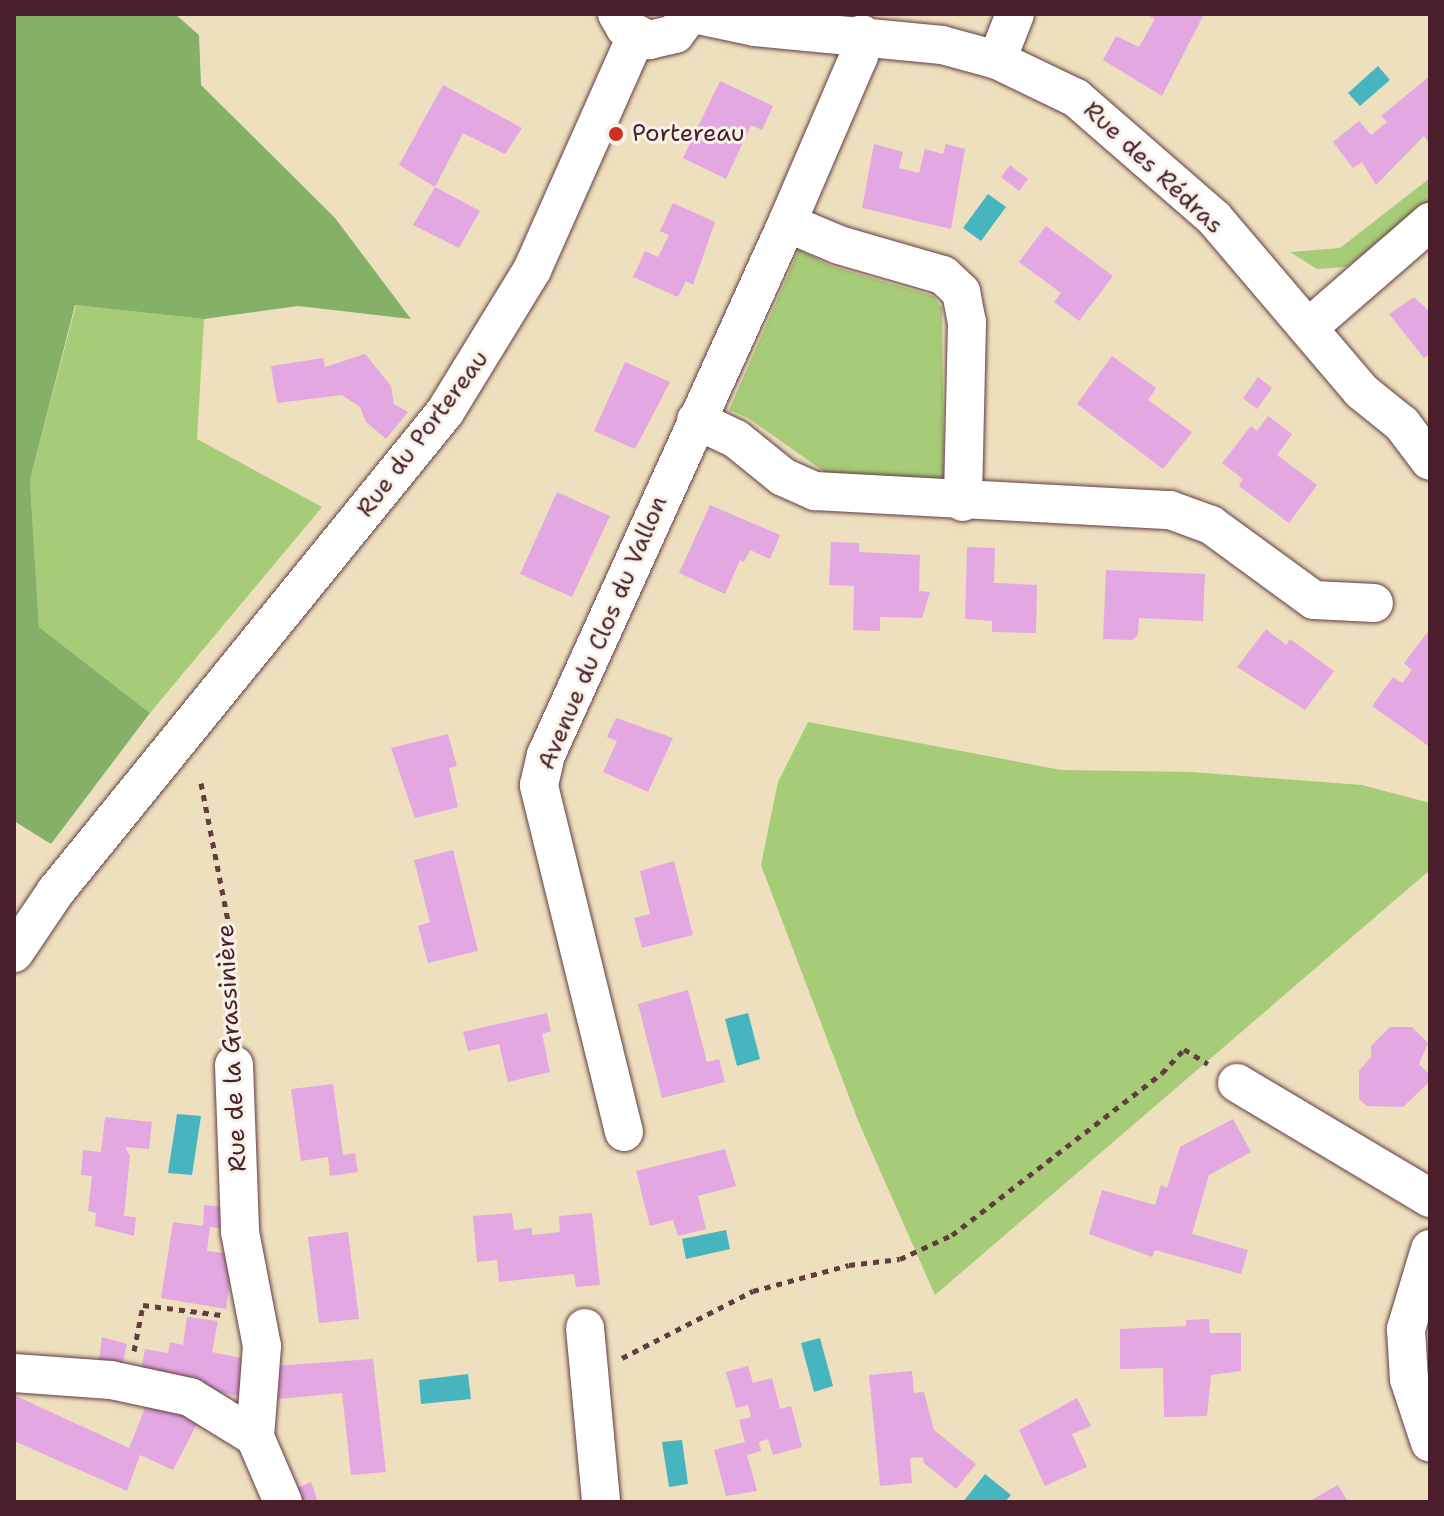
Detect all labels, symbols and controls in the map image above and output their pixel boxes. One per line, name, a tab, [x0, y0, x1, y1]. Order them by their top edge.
street label: Rue des Rédras	[1077, 96, 1229, 240]
place label: Portereau	[632, 120, 745, 148]
marker: Portereau	[607, 125, 625, 143]
street label: Rue du Portereau	[351, 345, 495, 523]
street label: Avenue du Clos du Vallon	[532, 492, 674, 774]
street label: Rue de la Grassinière	[211, 923, 253, 1173]

